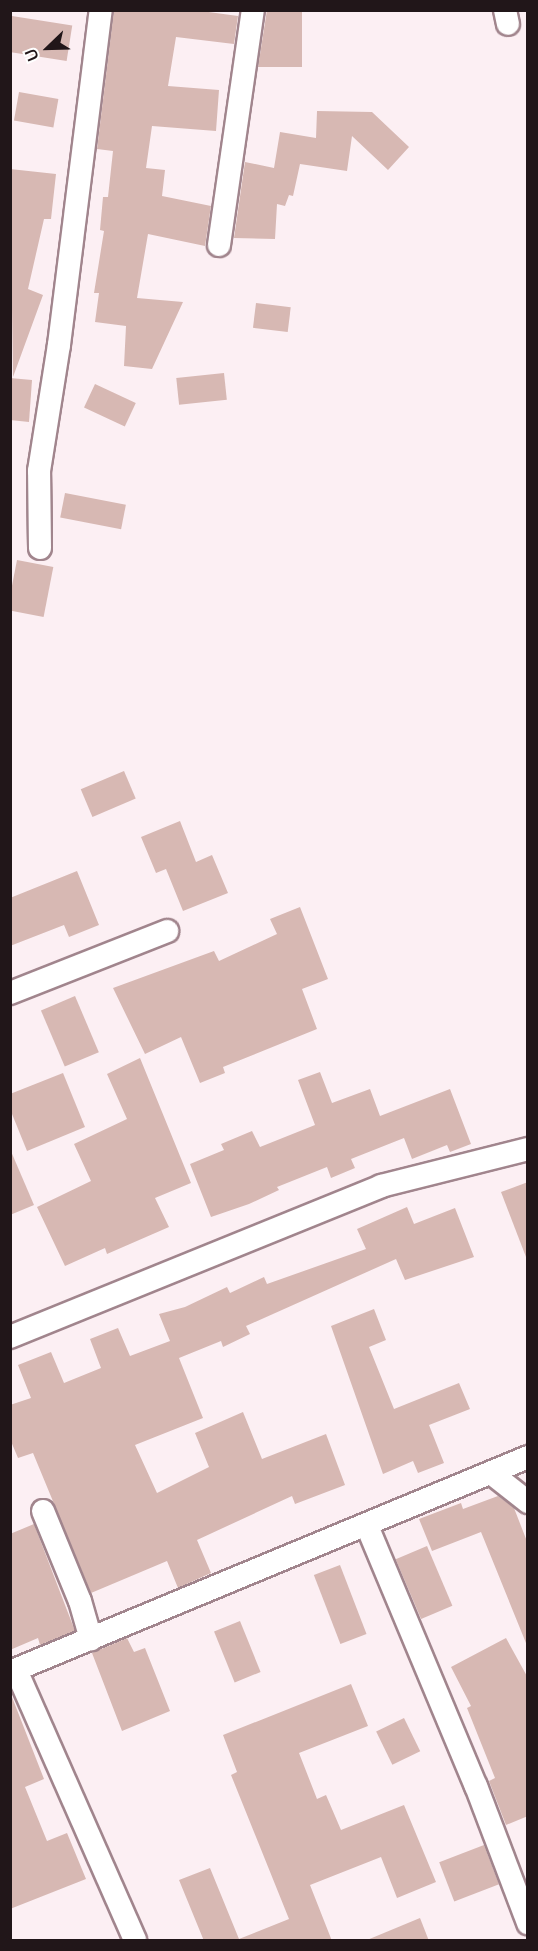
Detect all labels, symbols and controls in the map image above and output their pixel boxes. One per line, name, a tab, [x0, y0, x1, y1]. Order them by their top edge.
north arrow	[18, 18, 78, 78]
text: U	[20, 46, 43, 64]

